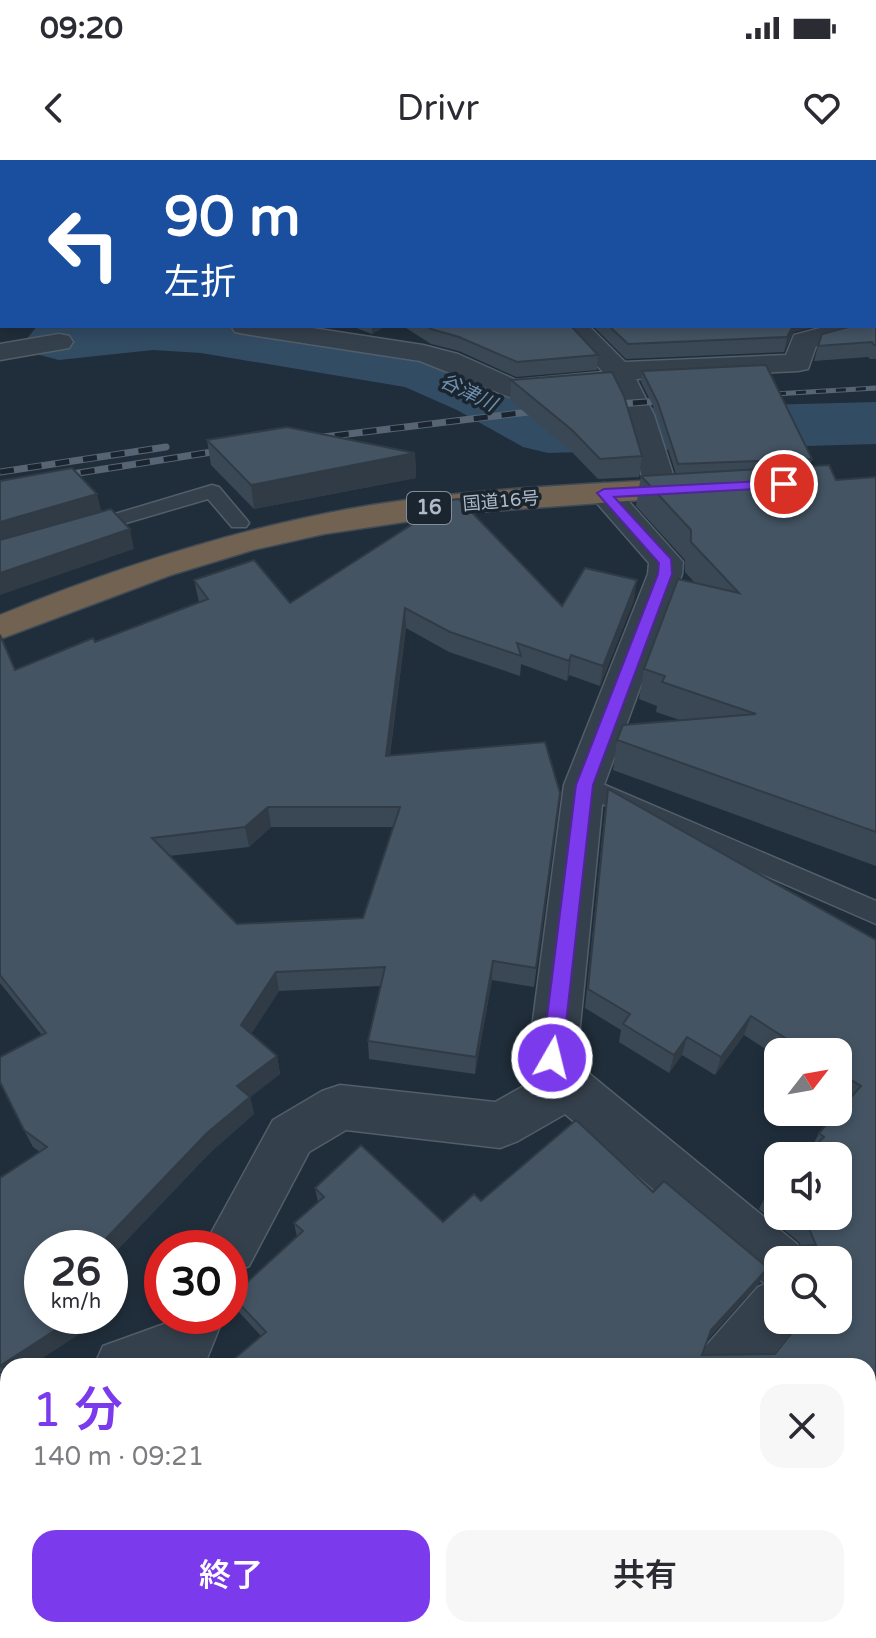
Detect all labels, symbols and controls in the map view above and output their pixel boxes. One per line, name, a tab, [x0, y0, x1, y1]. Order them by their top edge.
text: 09:20	[40, 10, 123, 47]
icon: back	[32, 86, 76, 130]
icon: heart	[800, 86, 844, 130]
text: Drivr	[397, 87, 479, 130]
text: 90 m	[164, 184, 300, 251]
icon: left	[32, 192, 136, 296]
text: 左折	[164, 261, 236, 304]
water label: 谷津川	[436, 369, 502, 418]
pin	[750, 450, 818, 518]
icon: arrive	[762, 462, 806, 506]
street label: 国道16号	[462, 487, 540, 515]
road number: 16	[407, 492, 451, 524]
position arrow	[510, 1016, 594, 1100]
north arrow	[764, 1038, 852, 1126]
map controls	[764, 1038, 852, 1334]
button: sound	[764, 1142, 852, 1230]
speed limit sign: 30	[144, 1230, 248, 1334]
button: search	[764, 1246, 852, 1334]
text: 26	[51, 1248, 101, 1296]
text: km/h	[51, 1290, 101, 1314]
text: 1 分	[32, 1382, 123, 1440]
button: close	[760, 1384, 844, 1468]
text: 140 m · 09:21	[32, 1441, 204, 1472]
button: 終了	[32, 1530, 430, 1622]
button: 共有	[446, 1530, 844, 1622]

